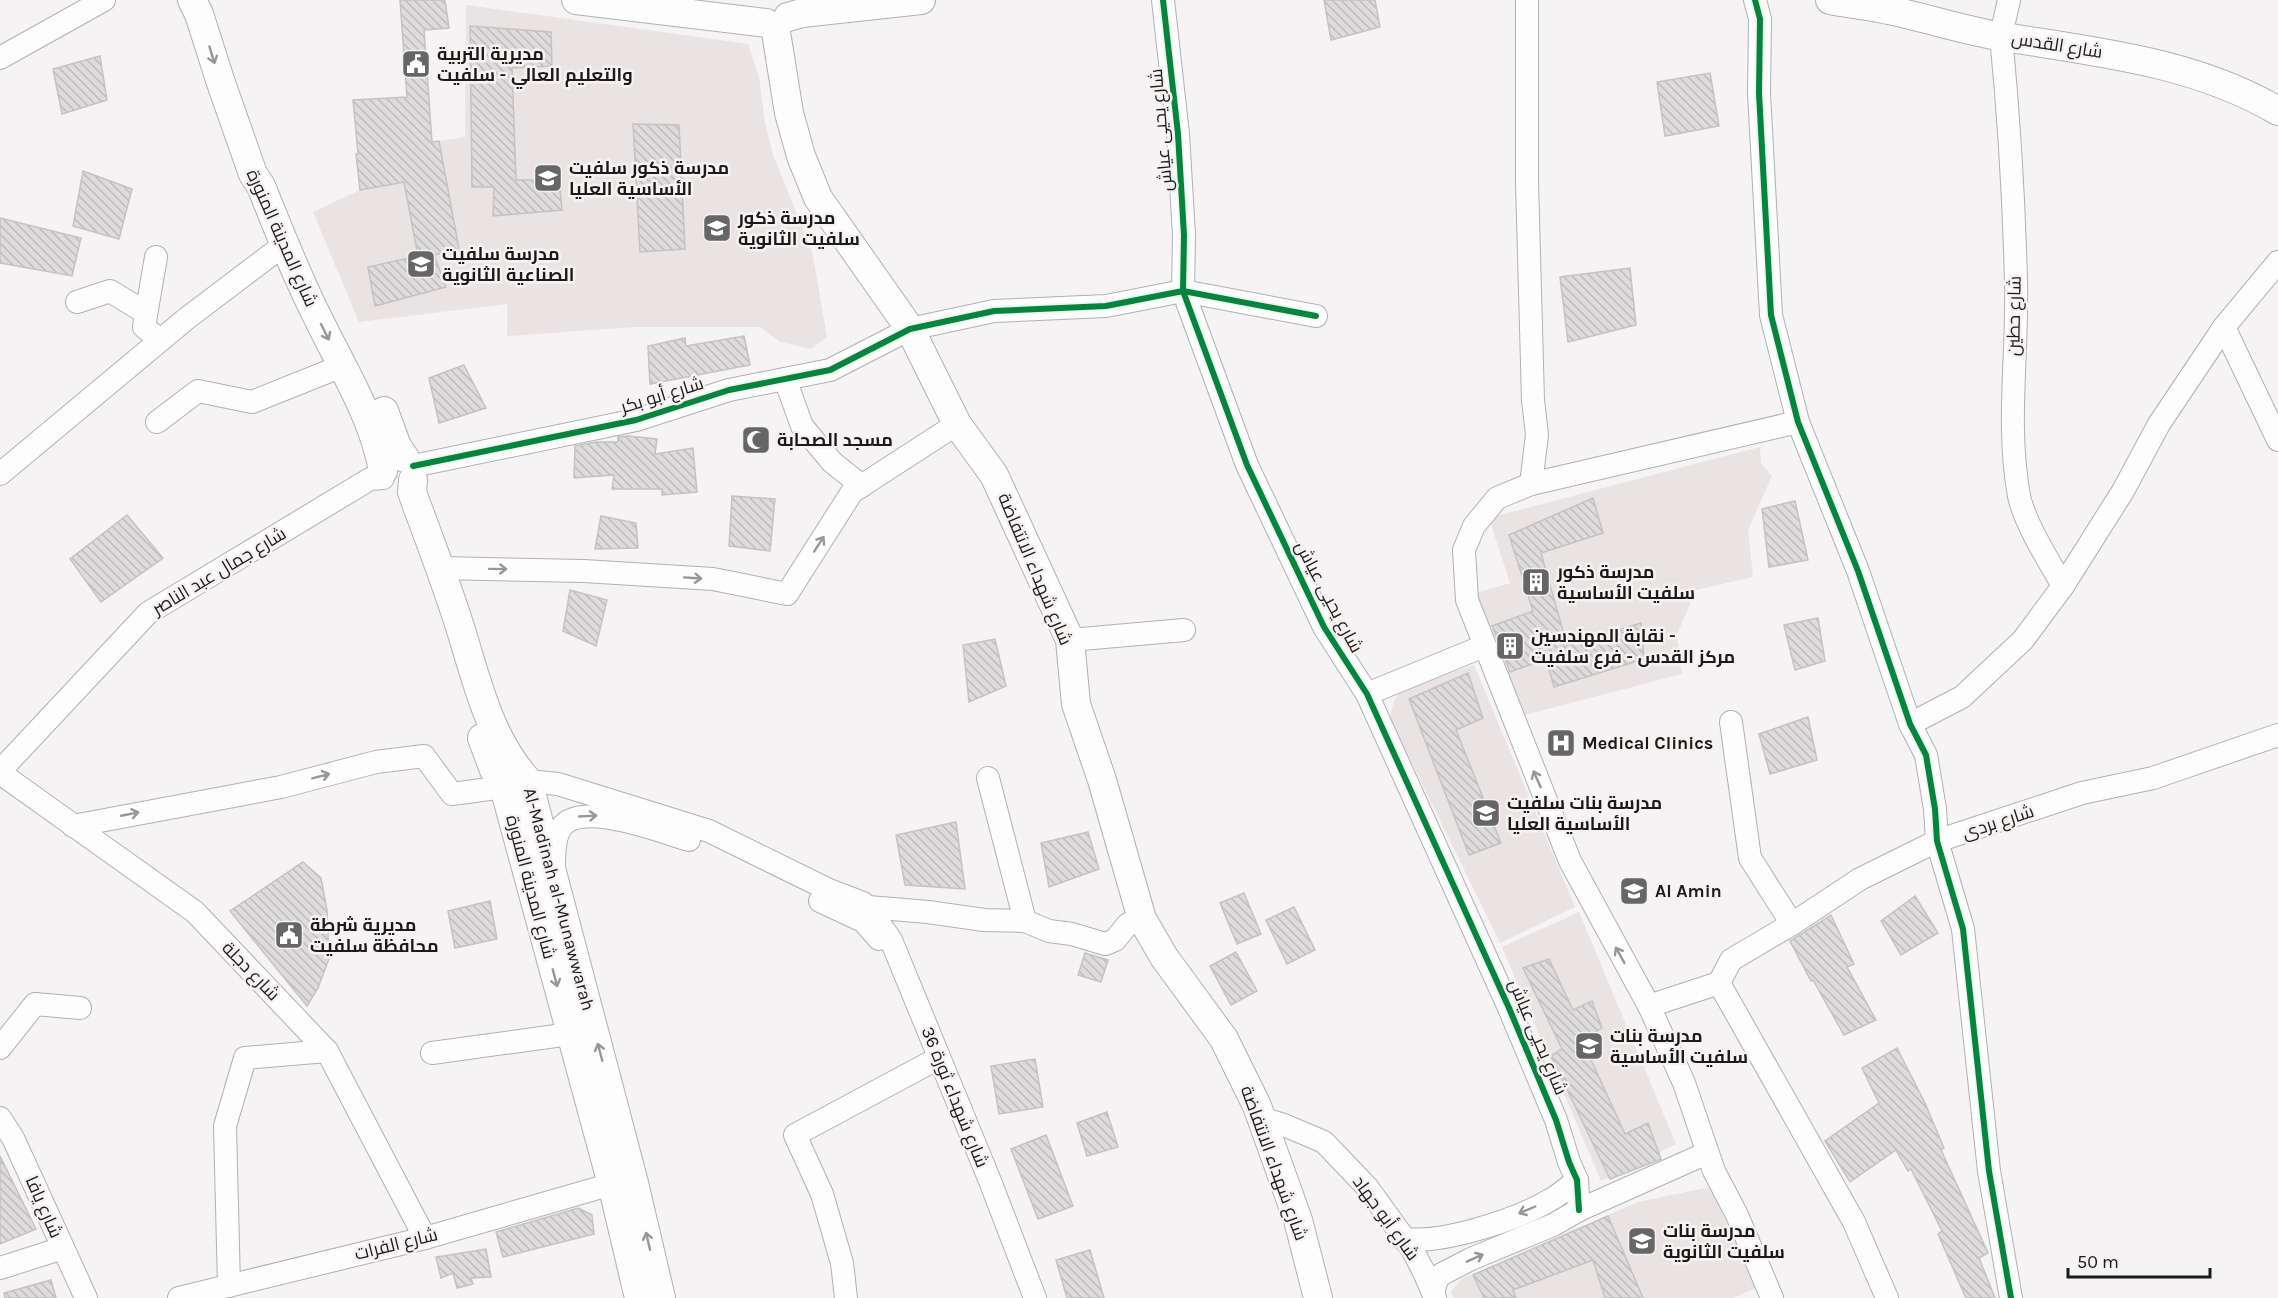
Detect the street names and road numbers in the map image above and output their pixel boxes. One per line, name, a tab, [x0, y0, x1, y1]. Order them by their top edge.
street label: شارع القدس	[2010, 27, 2104, 64]
street label: شارع يحيى عياش	[1145, 68, 1178, 192]
street label: شارع المدينة المنورة	[241, 166, 322, 311]
street label: شارع حطين	[2002, 276, 2027, 356]
street label: شارع أبو بكر	[617, 372, 706, 419]
street label: شارع شهداء الانتفاضة	[992, 490, 1077, 649]
street label: شارع جمال عبد الناصر	[147, 522, 291, 621]
street label: شارع يحيى عياش	[1289, 537, 1368, 657]
street label: Al-Madīnah al-Munawwarah	[519, 785, 599, 1013]
street label: شارع بردى	[1959, 800, 2037, 845]
street label: شارع المدينة المنورة	[500, 812, 561, 962]
street label: شارع دجلة	[217, 937, 285, 1006]
street label: شارع يحيى عياش	[1503, 976, 1572, 1098]
street label: شارع شهداء ثورة 36	[916, 1023, 993, 1171]
street label: شارع شهداء الانتفاضة	[1235, 1083, 1312, 1244]
street label: شارع أبو جهاد	[1347, 1171, 1424, 1265]
street label: شارع يافا	[20, 1173, 67, 1242]
street label: شارع الفرات	[352, 1223, 440, 1266]

